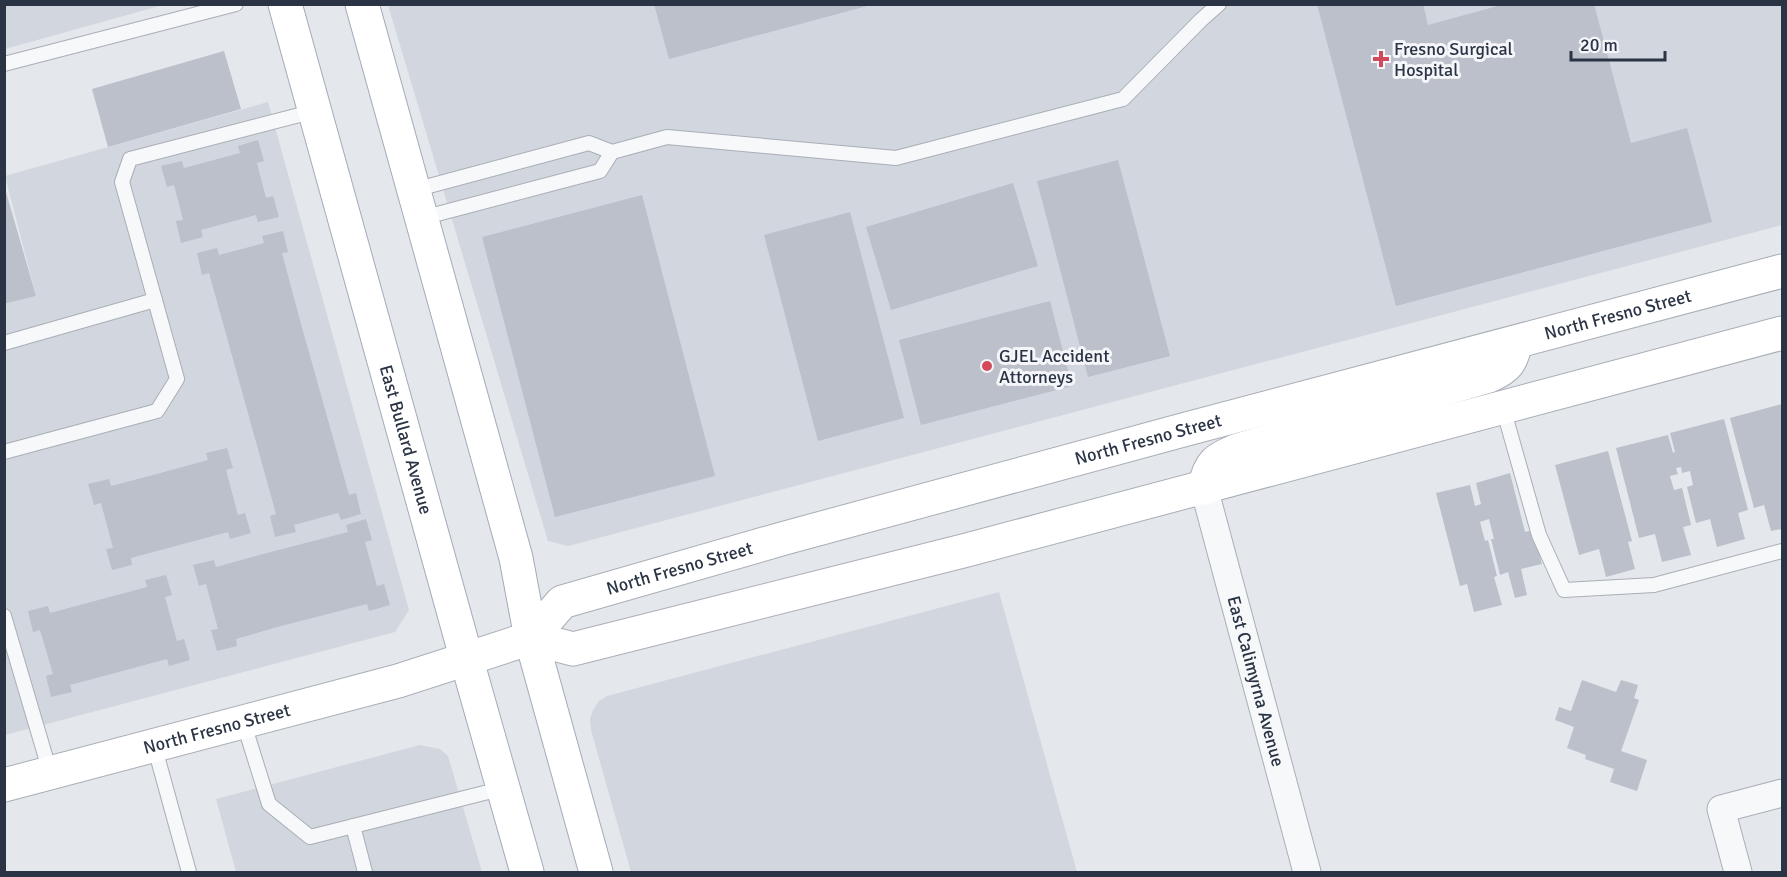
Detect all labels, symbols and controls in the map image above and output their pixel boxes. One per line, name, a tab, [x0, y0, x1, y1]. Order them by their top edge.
scale bar	[1571, 24, 1666, 62]
text: 20 m	[1580, 34, 1618, 56]
place label: Fresno Surgical Hospital	[1394, 38, 1513, 81]
marker: Fresno Surgical Hospital	[1372, 50, 1390, 68]
street label: North Fresno Street	[1542, 285, 1694, 345]
place label: GJEL Accident Attorneys	[999, 345, 1109, 388]
marker: GJEL Accident Attorneys	[980, 359, 994, 373]
street label: East Bullard Avenue	[375, 362, 437, 517]
street label: North Fresno Street	[1072, 409, 1224, 470]
street label: North Fresno Street	[604, 537, 755, 600]
street label: East Calimyrna Avenue	[1222, 593, 1289, 769]
street label: North Fresno Street	[141, 699, 293, 759]

